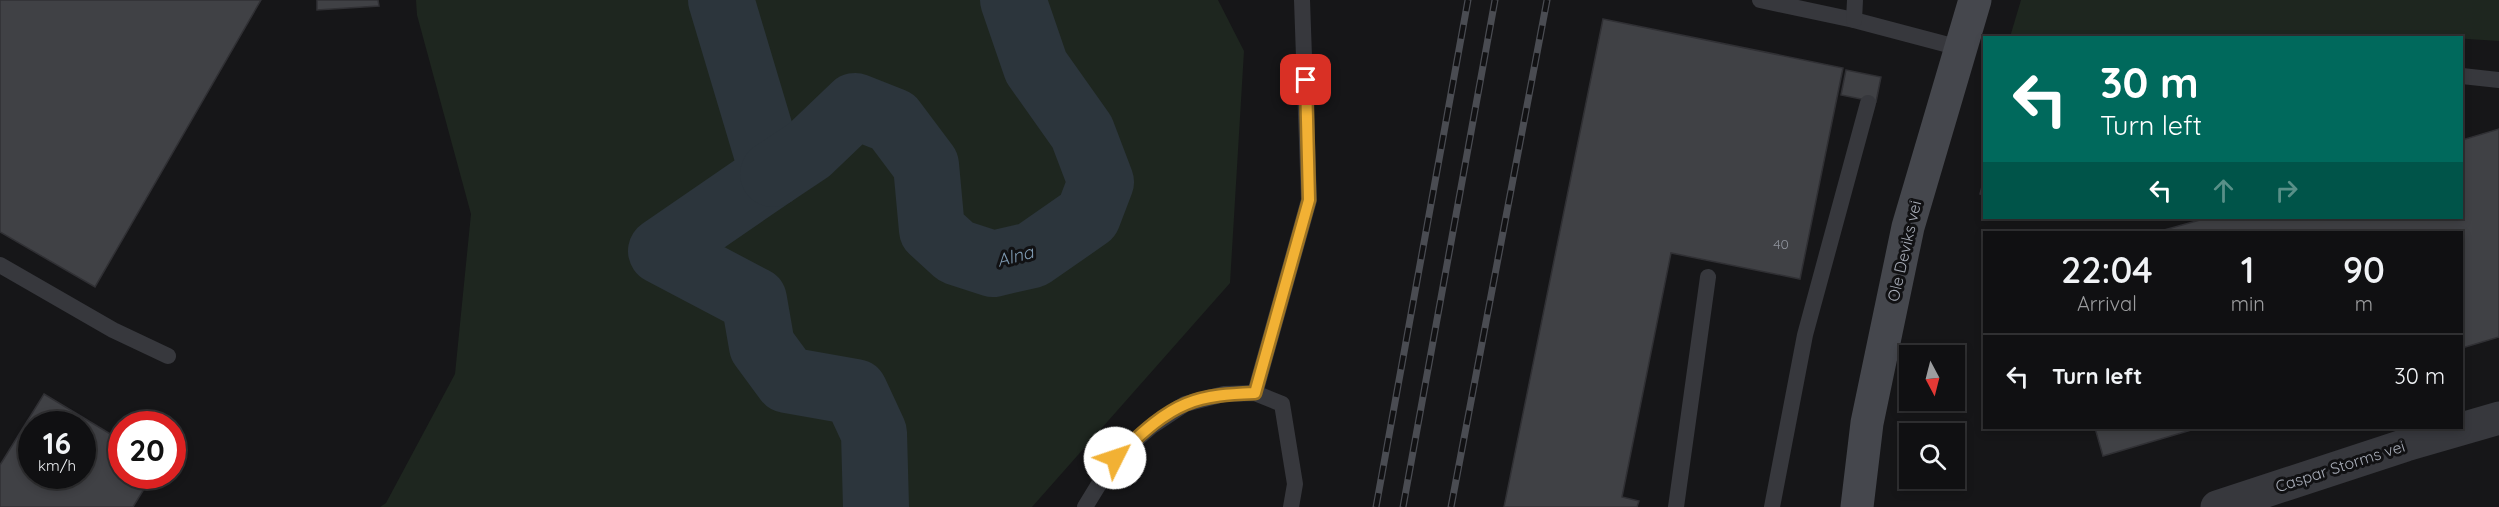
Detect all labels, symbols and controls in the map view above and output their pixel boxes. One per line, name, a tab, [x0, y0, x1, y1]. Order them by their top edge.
pin	[1280, 54, 1331, 105]
text: 30 m	[2100, 56, 2199, 109]
icon: left	[2001, 60, 2079, 138]
icon: arrive	[1289, 63, 1322, 96]
text: Turn left	[2100, 108, 2202, 142]
icon: left	[2144, 174, 2177, 207]
icon: ahead	[2207, 174, 2240, 207]
icon: right	[2270, 174, 2303, 207]
street label: Ole Deviks vei	[1883, 199, 1925, 303]
house number: 40	[1773, 235, 1789, 253]
water label: Alna	[994, 240, 1037, 272]
text: 22:04	[2061, 247, 2153, 292]
text: 1	[2241, 247, 2255, 292]
text: 90	[2343, 247, 2385, 292]
text: Arrival	[2077, 291, 2137, 316]
text: min	[2231, 291, 2265, 316]
text: m	[2355, 291, 2373, 316]
north arrow	[1899, 345, 1965, 411]
map controls	[1899, 345, 1965, 489]
icon: left	[2001, 360, 2034, 393]
text: Turn left	[2052, 362, 2142, 390]
text: 30 m	[2394, 362, 2445, 390]
speed limit sign: 20	[108, 411, 186, 489]
button: search	[1899, 423, 1965, 489]
text: 16	[43, 424, 71, 462]
position arrow	[1083, 426, 1147, 490]
street label: Caspar Storms vei	[2273, 436, 2407, 496]
text: km/h	[38, 456, 76, 475]

